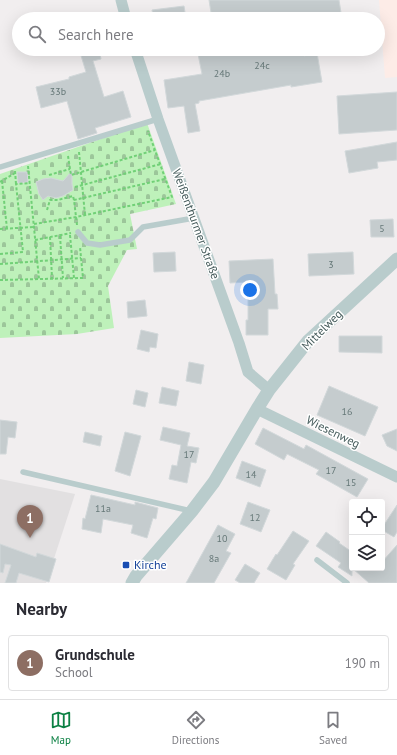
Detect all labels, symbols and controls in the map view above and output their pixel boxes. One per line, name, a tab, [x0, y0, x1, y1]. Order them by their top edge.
search box	[12, 12, 385, 56]
icon: search	[26, 23, 48, 45]
text: Search here	[58, 25, 134, 44]
house number: 24c	[254, 59, 270, 72]
house number: 24b	[214, 67, 230, 80]
house number: 33b	[50, 85, 66, 98]
street label: Weißenthurmer Straße	[169, 167, 223, 281]
house number: 5	[379, 222, 385, 235]
house number: 3	[328, 258, 334, 271]
your location	[240, 280, 260, 300]
street label: Mittelweg	[298, 306, 345, 353]
house number: 16	[342, 405, 352, 418]
street label: Wiesenweg	[304, 412, 363, 451]
house number: 17	[184, 448, 194, 461]
house number: 17	[326, 464, 336, 477]
house number: 14	[246, 468, 257, 481]
house number: 15	[346, 476, 356, 489]
map controls	[349, 499, 385, 571]
button: locate	[349, 499, 385, 535]
house number: 11a	[95, 502, 111, 515]
pin: 1	[17, 505, 43, 538]
house number: 12	[250, 511, 260, 524]
house number: 10	[217, 532, 228, 545]
button: layers	[349, 535, 385, 571]
house number: 8a	[209, 552, 219, 565]
place label: Kirche	[134, 557, 167, 572]
marker: Kirche	[121, 560, 131, 570]
text: Nearby	[16, 598, 67, 620]
text: Grundschule	[55, 645, 135, 664]
text: 1	[26, 655, 34, 672]
text: 190 m	[345, 655, 380, 672]
text: School	[55, 664, 93, 681]
tab: Map	[50, 709, 72, 747]
tab: Directions	[172, 709, 219, 747]
tab: Saved	[319, 709, 347, 747]

